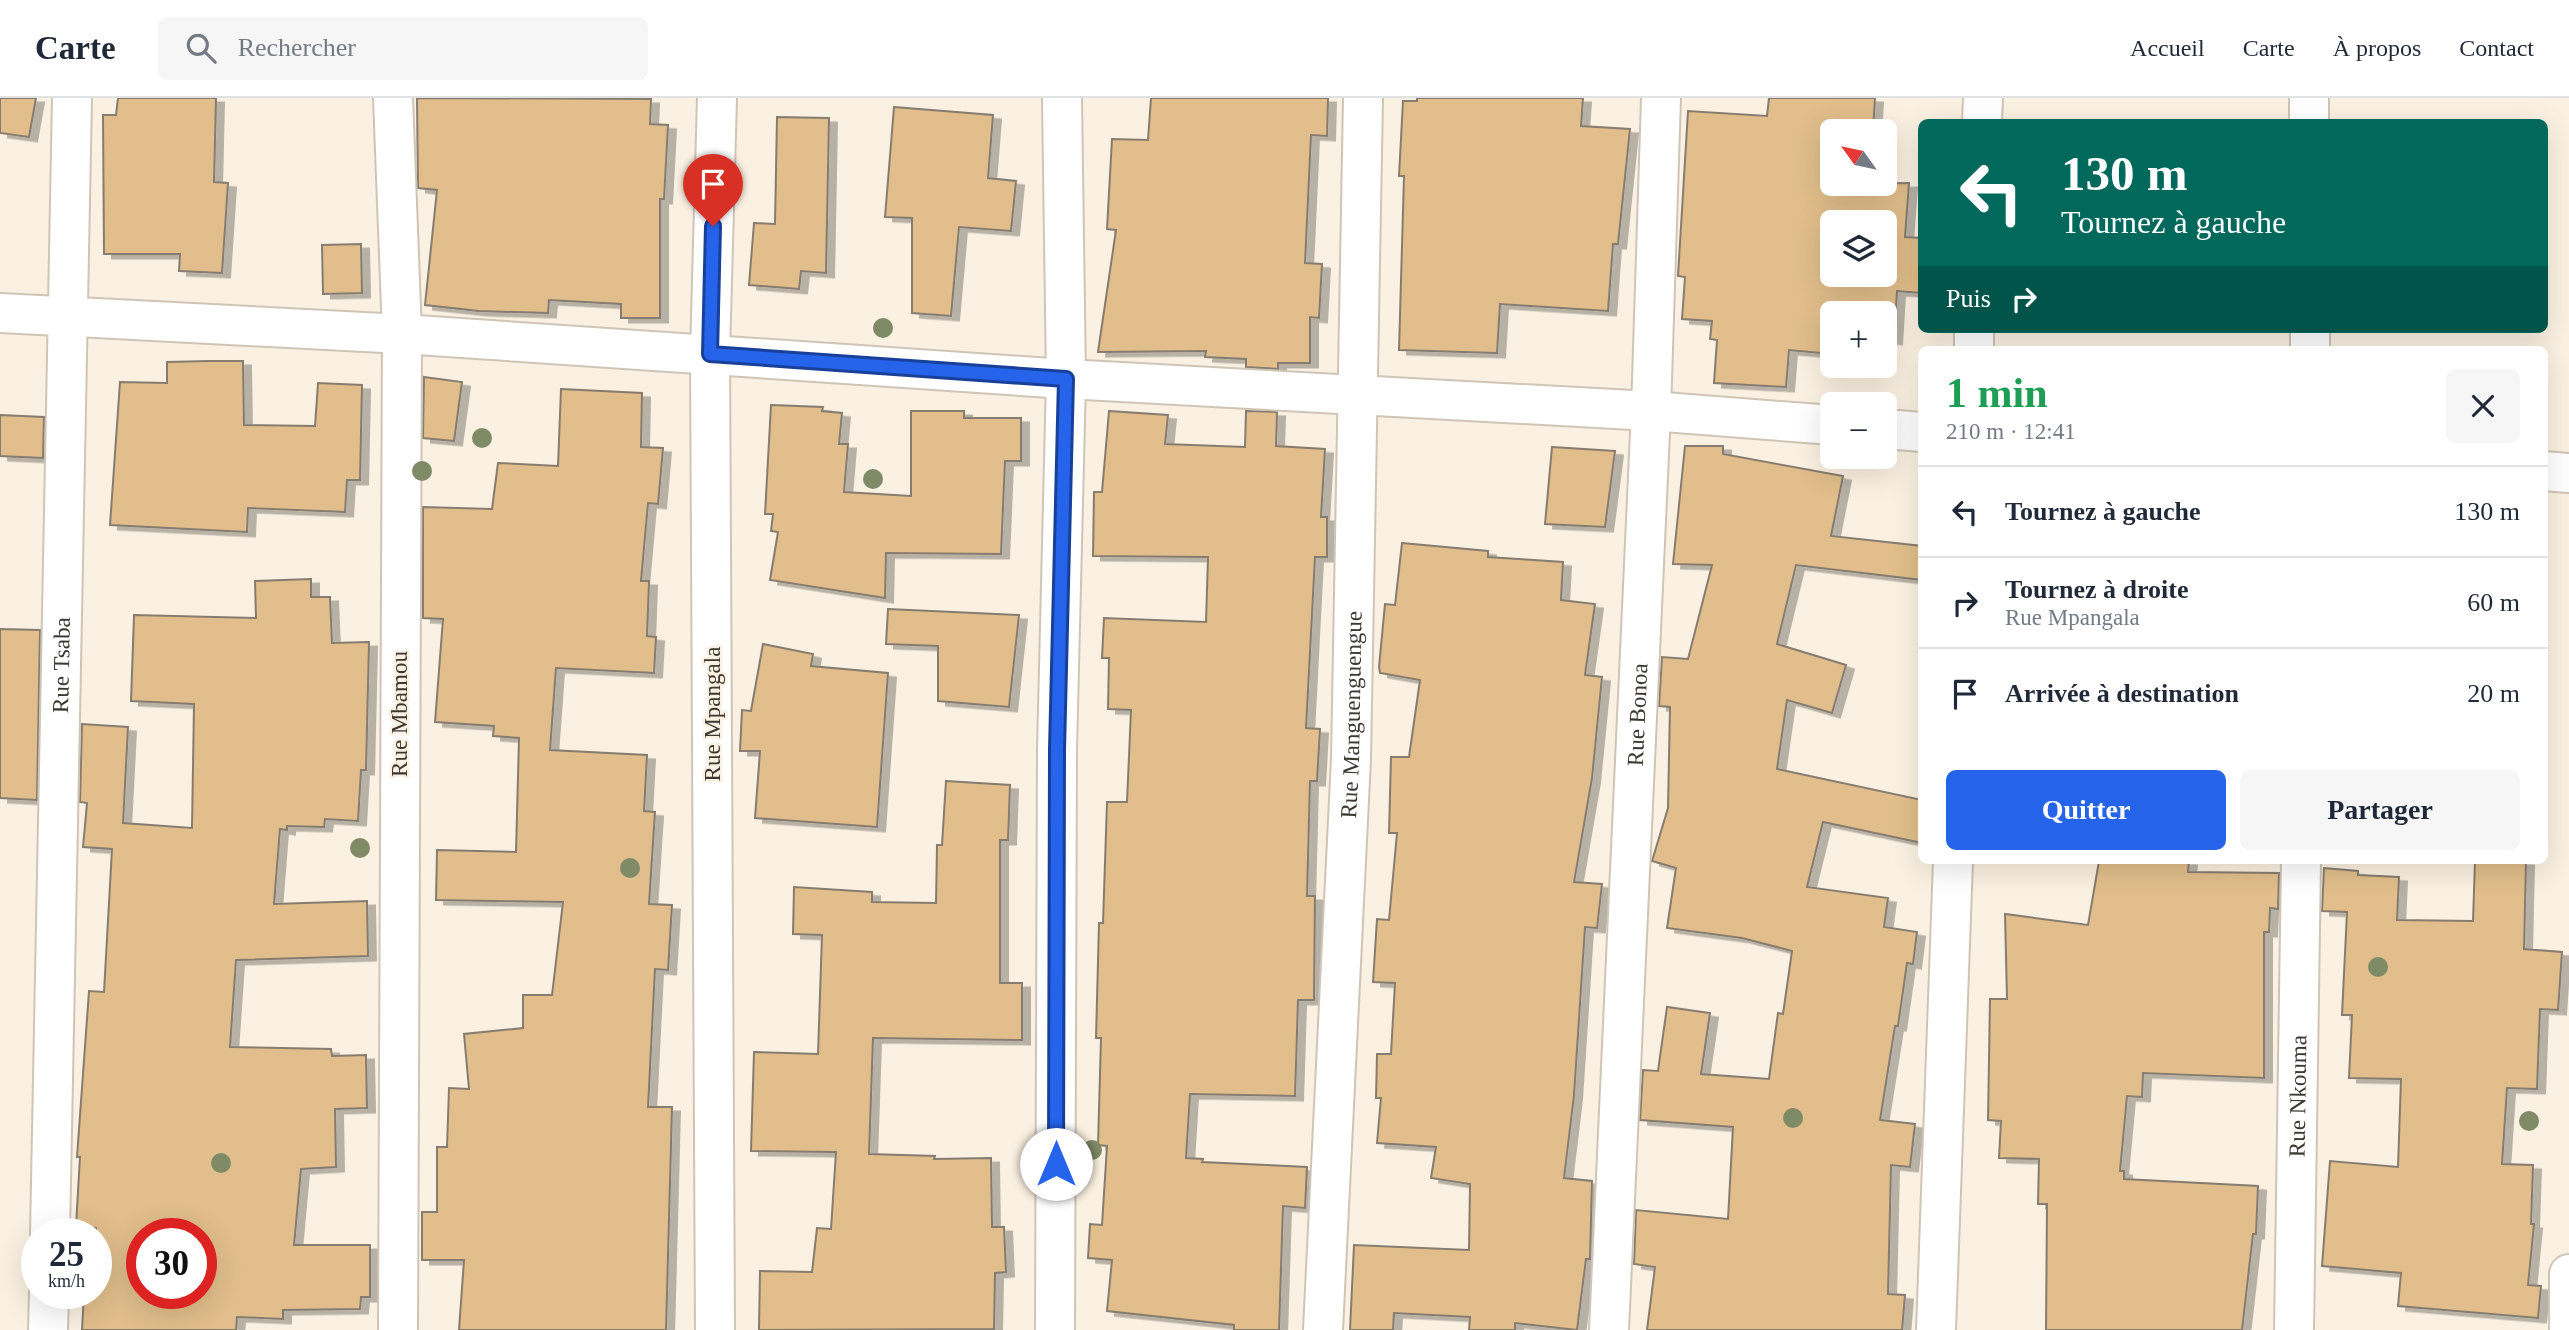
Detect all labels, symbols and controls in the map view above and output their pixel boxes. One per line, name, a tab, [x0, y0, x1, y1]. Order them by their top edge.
search box	[158, 17, 648, 80]
icon: search	[182, 29, 220, 67]
text: Carte	[35, 30, 116, 66]
text: Rechercher	[238, 33, 356, 62]
text: Accueil	[2130, 35, 2205, 61]
text: Carte	[2243, 35, 2295, 61]
text: À propos	[2333, 35, 2421, 61]
text: Contact	[2459, 35, 2534, 61]
north arrow	[1820, 119, 1897, 196]
map controls	[1820, 119, 1897, 469]
text: 130 m	[2061, 146, 2188, 201]
icon: left	[1946, 147, 2037, 238]
pin	[683, 154, 743, 226]
icon: arrive	[694, 165, 732, 203]
text: Tournez à gauche	[2061, 204, 2286, 240]
button: layers	[1820, 210, 1897, 287]
icon: right	[2005, 280, 2043, 318]
text: Puis	[1946, 284, 1991, 313]
button: +	[1820, 301, 1897, 378]
button: close	[2446, 369, 2520, 443]
text: 1 min	[1946, 370, 2048, 416]
button: −	[1820, 392, 1897, 469]
text: 210 m · 12:41	[1946, 419, 2076, 444]
icon: left	[1946, 493, 1984, 531]
text: Tournez à gauche	[2005, 497, 2201, 526]
text: 130 m	[2454, 497, 2520, 526]
text: Tournez à droite	[2005, 575, 2188, 604]
icon: right	[1946, 584, 1984, 622]
text: 60 m	[2467, 588, 2520, 617]
text: Rue Mpangala	[2005, 605, 2140, 630]
street label: Rue Manguenguengue	[1336, 611, 1367, 819]
street label: Rue Tsaba	[48, 617, 75, 713]
street label: Rue Mpangala	[700, 647, 725, 781]
street label: Rue Mbamou	[387, 651, 412, 777]
street label: Rue Bonoa	[1623, 663, 1652, 767]
icon: arrive	[1946, 675, 1984, 713]
text: Arrivée à destination	[2005, 679, 2239, 708]
text: 20 m	[2467, 679, 2520, 708]
button: Quitter	[1946, 770, 2226, 850]
button: Partager	[2240, 770, 2520, 850]
street label: Rue Nkouma	[2285, 1035, 2311, 1157]
position arrow	[1019, 1127, 1093, 1201]
speed limit sign: 30	[126, 1218, 217, 1309]
text: 25	[49, 1235, 84, 1274]
text: km/h	[48, 1271, 85, 1291]

